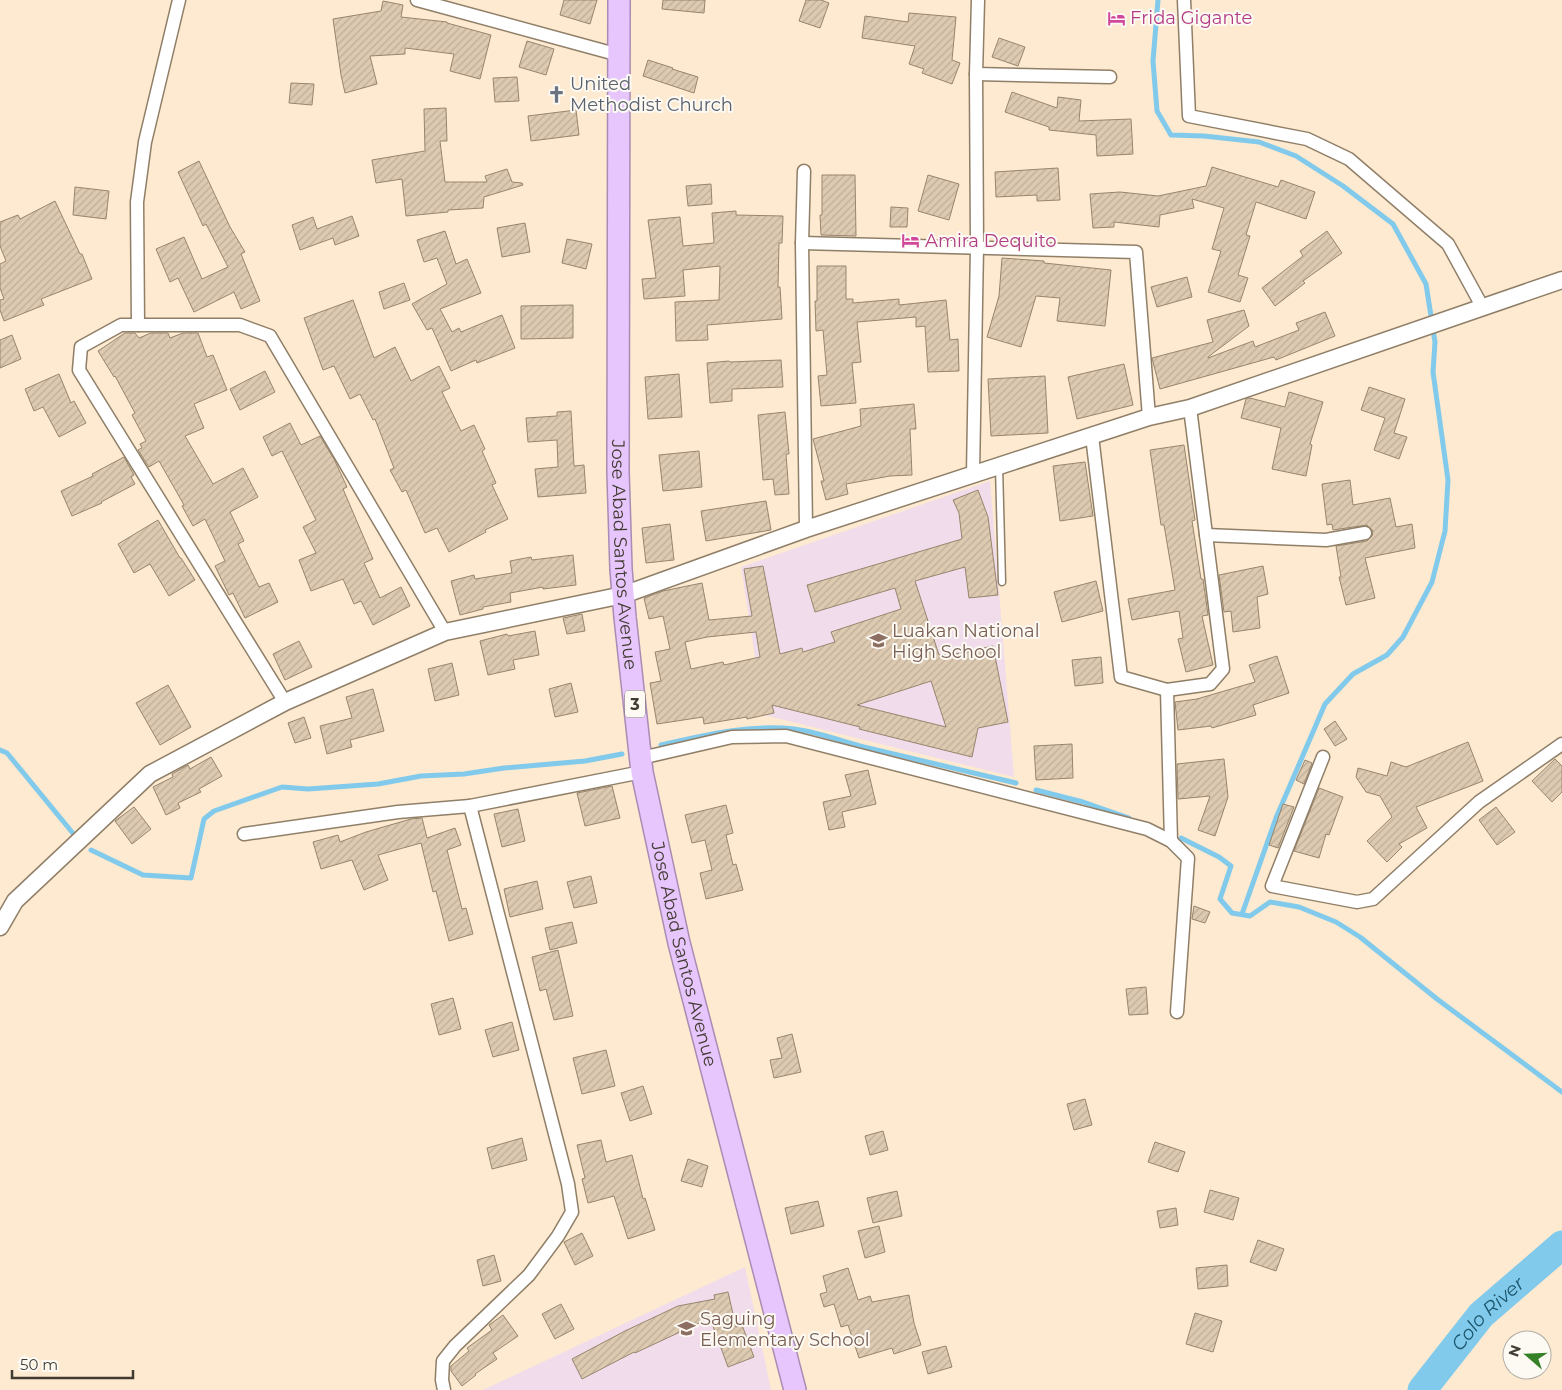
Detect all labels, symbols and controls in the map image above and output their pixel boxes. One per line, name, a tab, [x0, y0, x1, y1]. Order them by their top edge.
place label: Frida Gigante	[1130, 7, 1253, 29]
hotel icon: Frida Gigante	[1106, 8, 1126, 28]
place label: United Methodist Church	[570, 73, 733, 116]
church icon: United Methodist Church	[546, 84, 566, 104]
place label: Amira Dequito	[925, 230, 1057, 252]
hotel icon: Amira Dequito	[901, 231, 921, 251]
street label: Jose Abad Santos Avenue	[607, 438, 642, 671]
place label: Luakan National High School	[892, 620, 1040, 663]
school or university icon: Luakan National High School	[868, 631, 888, 651]
road number: 3	[625, 691, 645, 718]
street label: Jose Abad Santos Avenue	[646, 838, 722, 1069]
water label: Colo River	[1446, 1271, 1529, 1355]
place label: Saguing Elementary School	[700, 1308, 870, 1351]
school or university icon: Saguing Elementary School	[676, 1319, 696, 1339]
north arrow	[1502, 1330, 1552, 1380]
text: N	[1504, 1342, 1525, 1359]
scale bar	[12, 1348, 134, 1380]
text: 50 m	[20, 1355, 58, 1374]

